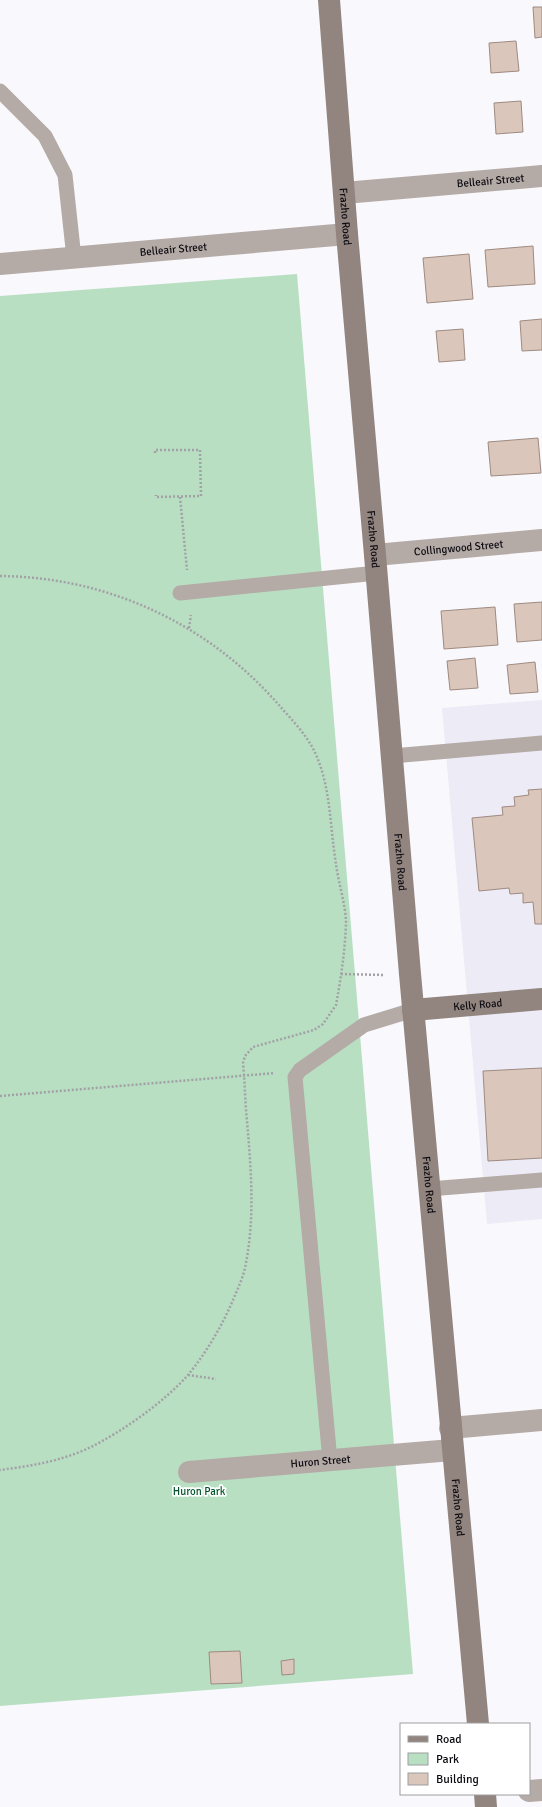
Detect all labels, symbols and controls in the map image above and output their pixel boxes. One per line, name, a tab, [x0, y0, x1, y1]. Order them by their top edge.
street label: Belleair Street	[456, 172, 525, 190]
street label: Frazho Road	[336, 187, 354, 246]
street label: Belleair Street	[139, 240, 208, 259]
street label: Frazho Road	[364, 510, 382, 569]
street label: Collingwood Street	[413, 537, 504, 558]
street label: Frazho Road	[391, 833, 409, 892]
street label: Kelly Road	[453, 996, 503, 1014]
street label: Frazho Road	[420, 1155, 438, 1214]
street label: Huron Street	[290, 1452, 351, 1470]
street label: Frazho Road	[449, 1478, 467, 1537]
park label: Huron Park	[173, 1485, 226, 1498]
legend	[400, 1723, 530, 1795]
text: Road	[436, 1732, 462, 1747]
text: Park	[436, 1752, 459, 1767]
text: Building	[436, 1772, 479, 1787]

